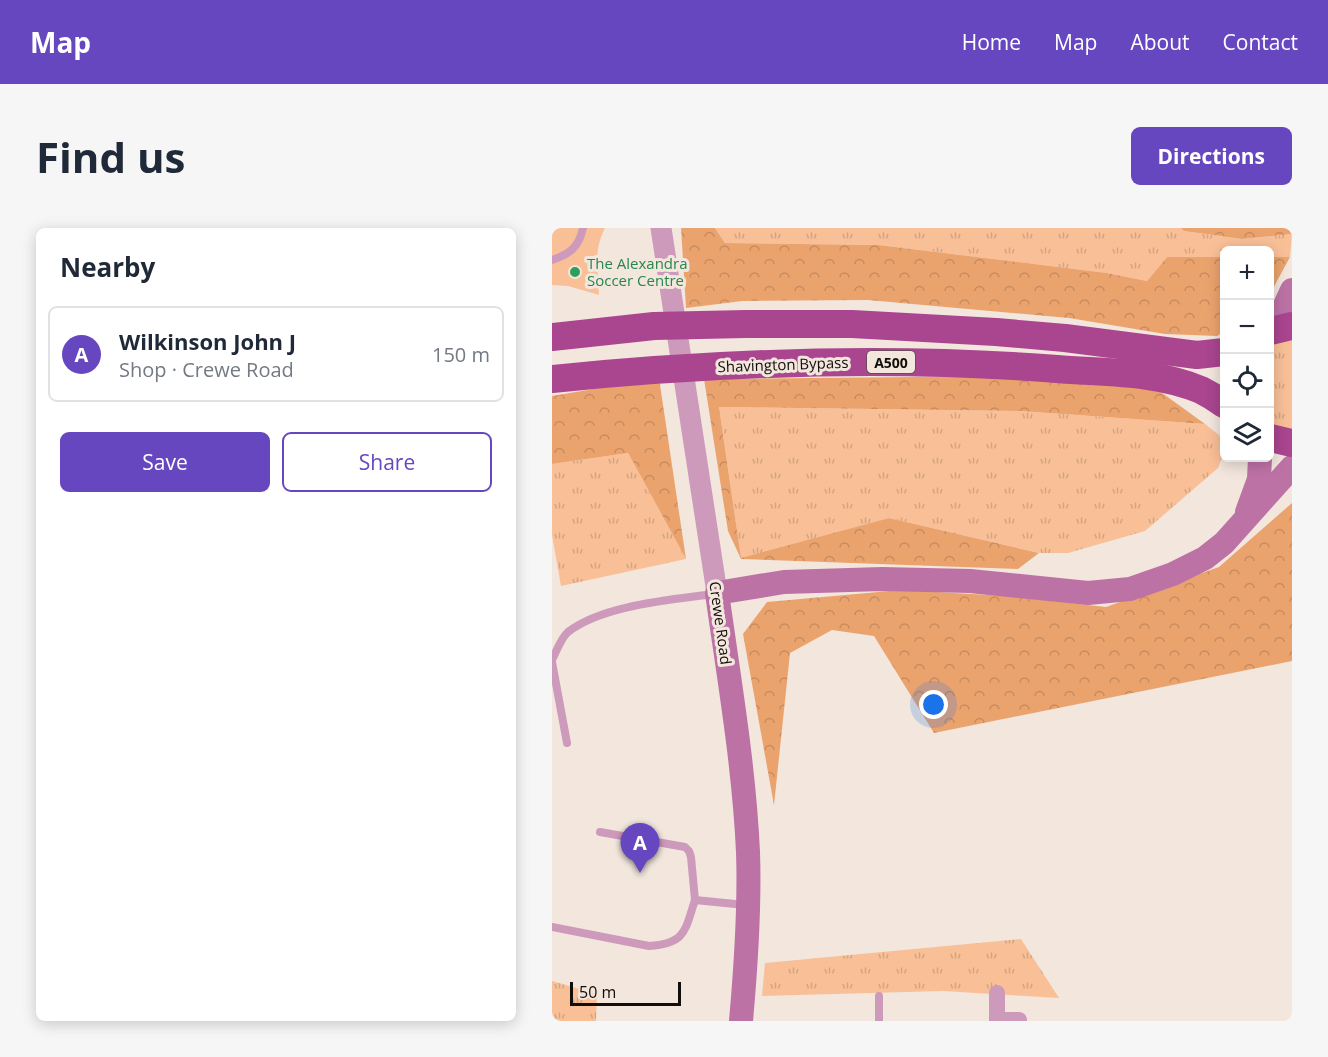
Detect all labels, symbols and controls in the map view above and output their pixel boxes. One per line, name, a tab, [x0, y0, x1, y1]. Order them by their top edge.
text: Map	[30, 23, 91, 61]
text: Home	[962, 28, 1021, 56]
text: Map	[1054, 28, 1097, 56]
text: About	[1130, 28, 1190, 56]
text: Contact	[1223, 28, 1298, 56]
button: Directions	[1131, 127, 1292, 185]
text: Find us	[36, 128, 185, 185]
map controls	[1220, 246, 1274, 462]
button: +	[1220, 246, 1274, 300]
text: Nearby	[60, 249, 155, 285]
place label: The Alexandra Soccer Centre	[587, 253, 688, 290]
marker: The Alexandra Soccer Centre	[568, 265, 582, 279]
button: −	[1220, 300, 1274, 354]
text: Wilkinson John J	[119, 326, 296, 356]
text: A	[75, 341, 88, 368]
text: 150 m	[432, 341, 490, 368]
road number: A500	[867, 351, 915, 373]
street label: Shavington Bypass	[717, 352, 849, 376]
button: locate	[1220, 354, 1274, 408]
text: Shop · Crewe Road	[119, 356, 294, 383]
button: layers	[1220, 408, 1274, 462]
button: Save	[60, 432, 270, 492]
button: Share	[282, 432, 492, 492]
street label: Crewe Road	[705, 580, 737, 666]
your location	[919, 690, 948, 719]
pin: A	[620, 824, 659, 873]
scale bar	[570, 979, 681, 1006]
text: 50 m	[579, 981, 616, 1003]

